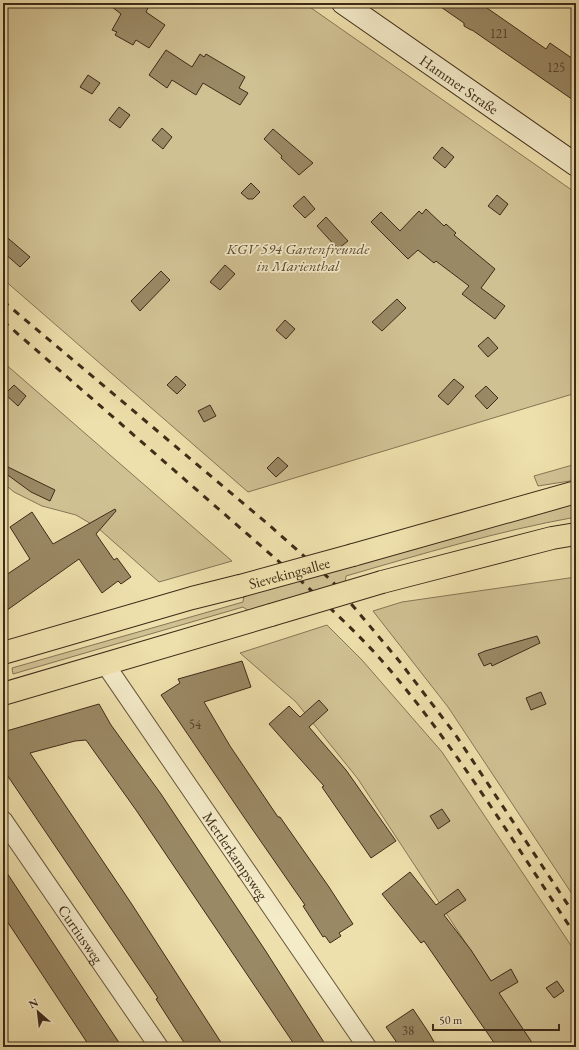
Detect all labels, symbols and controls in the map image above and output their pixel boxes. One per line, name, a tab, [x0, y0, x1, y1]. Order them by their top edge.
house number: 121	[490, 25, 508, 42]
street label: Hammer Straße	[417, 50, 503, 118]
house number: 125	[547, 59, 565, 76]
park label: KGV 594 Gartenfreunde in Marienthal	[226, 239, 370, 275]
street label: Sievekingsallee	[246, 552, 332, 593]
house number: 54	[189, 716, 202, 733]
street label: Mettlerkampsweg	[199, 808, 273, 904]
street label: Curtiusweg	[54, 901, 108, 967]
north arrow	[18, 992, 58, 1032]
text: N	[26, 995, 41, 1011]
scale bar	[433, 1006, 559, 1032]
text: 50 m	[439, 1012, 463, 1028]
house number: 38	[402, 1022, 414, 1039]

